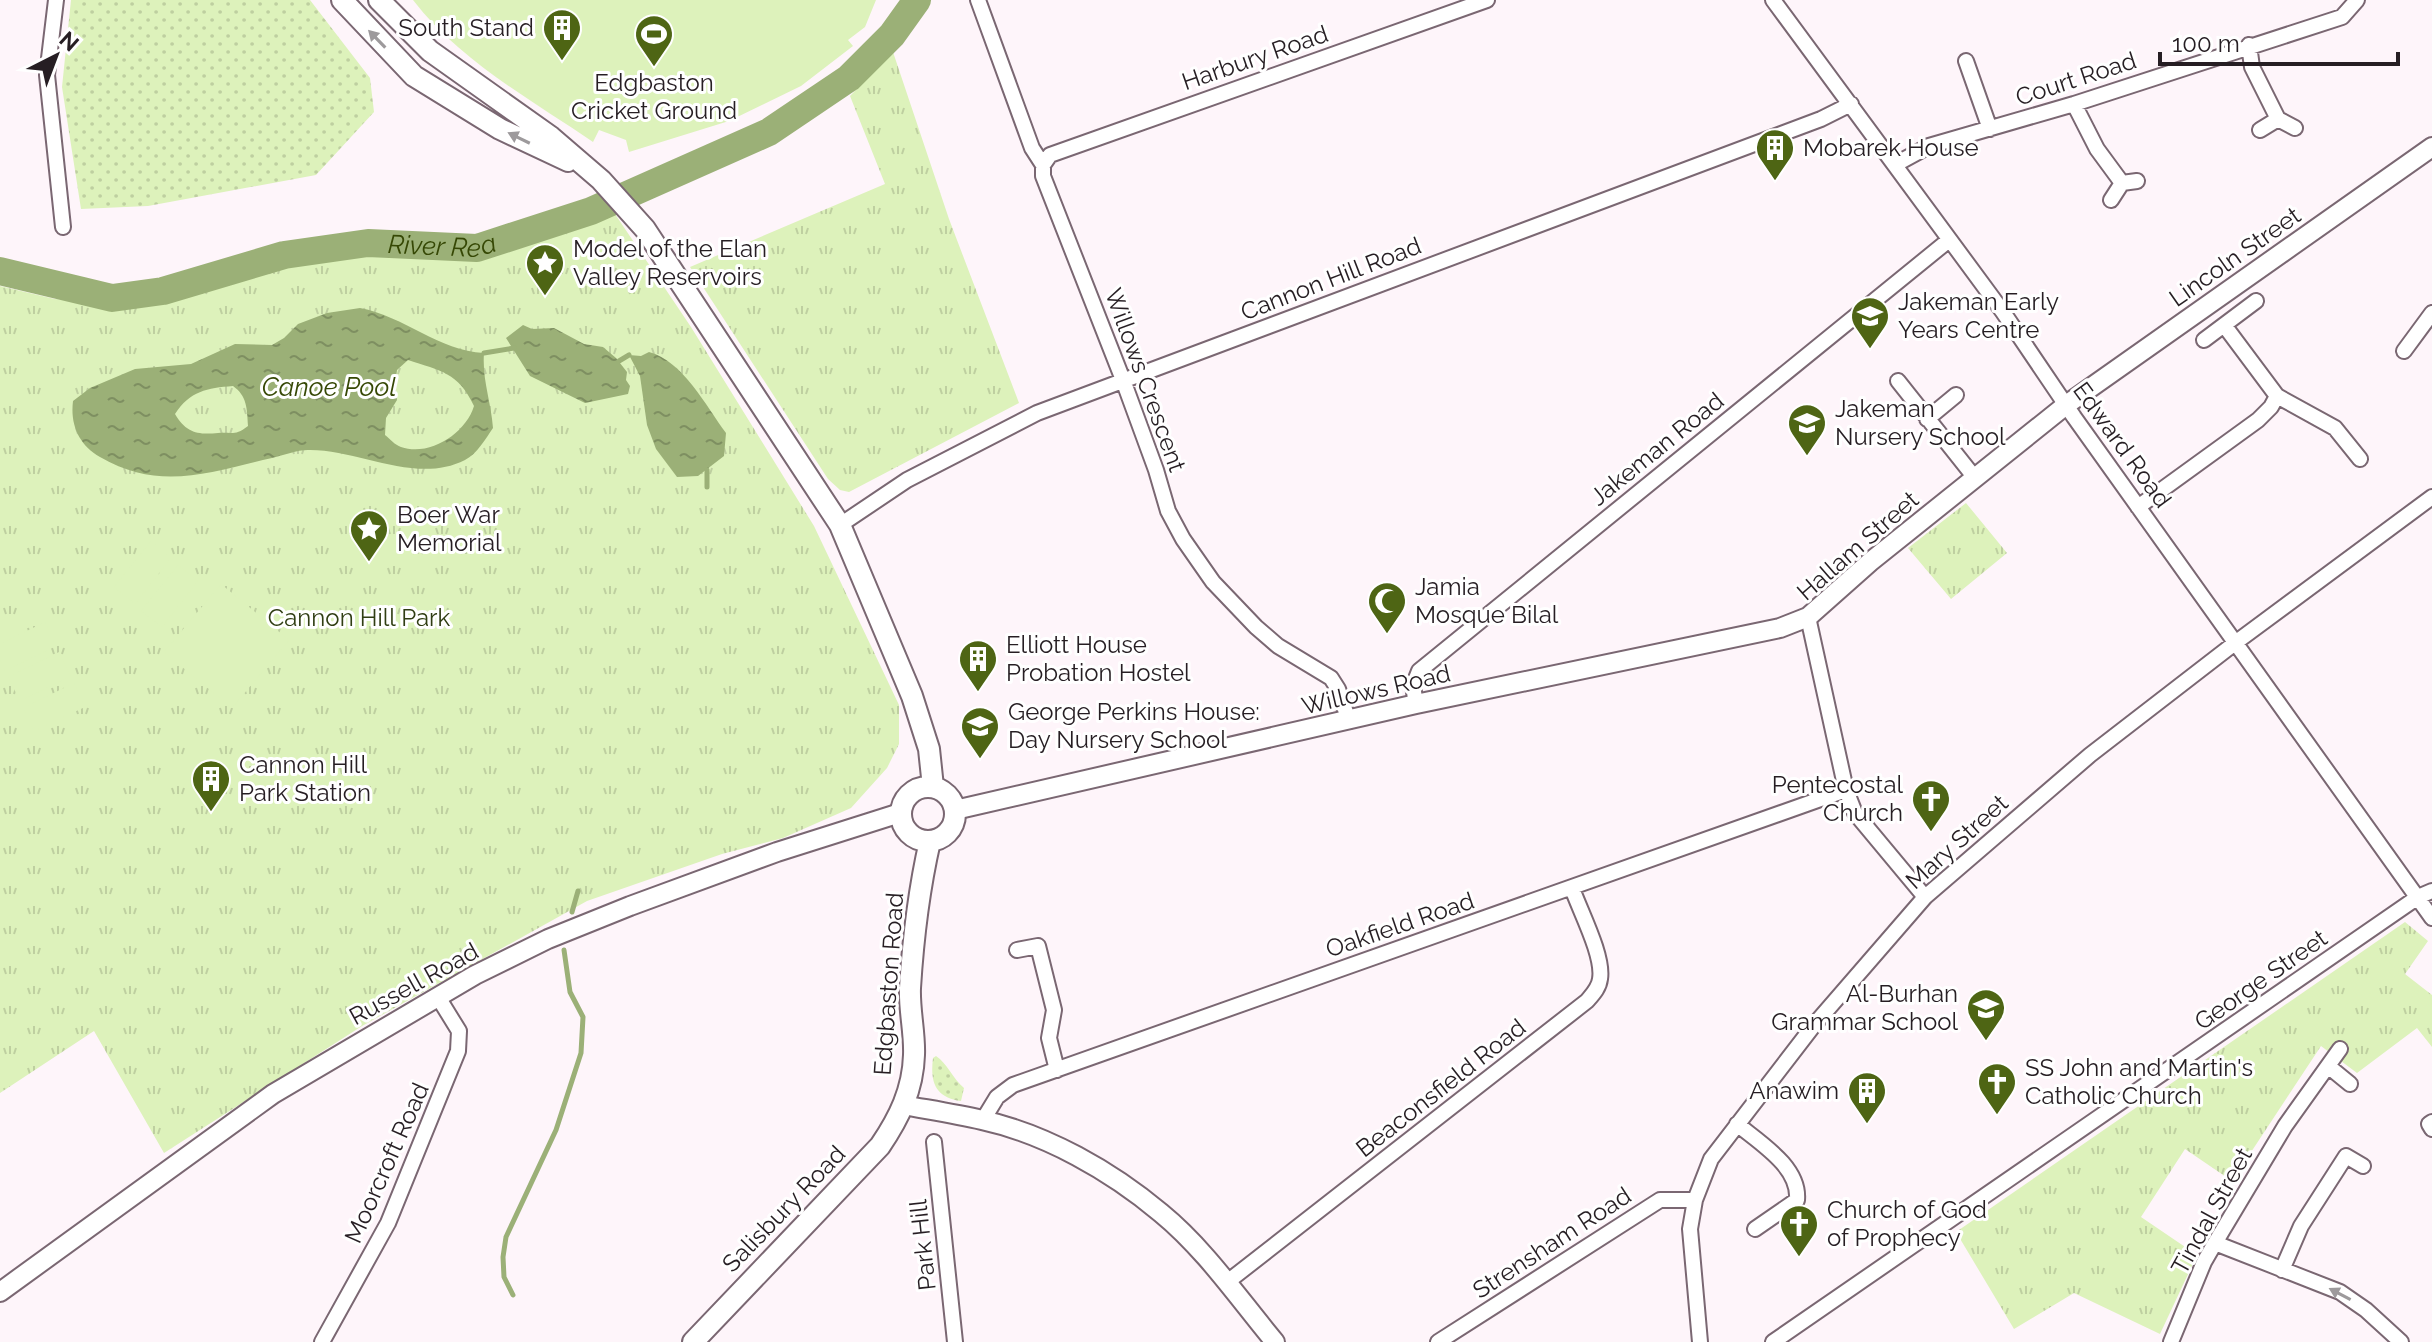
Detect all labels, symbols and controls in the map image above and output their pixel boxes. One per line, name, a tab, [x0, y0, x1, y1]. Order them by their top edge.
building icon: South Stand	[541, 7, 583, 62]
place label: South Stand	[398, 13, 534, 42]
sports icon: Edgbaston Cricket Ground	[633, 13, 675, 68]
north arrow	[16, 16, 96, 96]
scale bar	[2160, 16, 2398, 66]
street label: Harbury Road	[1178, 19, 1332, 96]
text: N	[54, 26, 84, 56]
text: 100 m	[2172, 29, 2240, 58]
one-way arrow	[368, 30, 387, 49]
street label: Court Road	[2012, 45, 2140, 112]
place label: Edgbaston Cricket Ground	[571, 68, 737, 125]
building icon: Mobarek House	[1754, 127, 1796, 182]
one-way arrow	[507, 131, 531, 145]
place label: Mobarek House	[1803, 133, 1979, 162]
street label: Lincoln Street	[2163, 201, 2306, 313]
water label: River Rea	[387, 228, 500, 263]
street label: Cannon Hill Road	[1237, 231, 1425, 326]
place label: Model of the Elan Valley Reservoirs	[573, 234, 767, 291]
place icon: Model of the Elan Valley Reservoirs	[524, 242, 566, 297]
street label: Willows Crescent	[1099, 284, 1192, 476]
place label: Jakeman Early Years Centre	[1898, 287, 2059, 344]
school or university icon: Jakeman Early Years Centre	[1849, 295, 1891, 350]
water label: Canoe Pool	[262, 372, 396, 402]
street label: Edward Road	[2067, 376, 2178, 513]
street label: Jakeman Road	[1584, 386, 1729, 511]
place label: Jakeman Nursery School	[1835, 394, 2006, 451]
school or university icon: Jakeman Nursery School	[1786, 402, 1828, 457]
street label: Hallam Street	[1791, 485, 1924, 606]
place label: Boer War Memorial	[397, 500, 502, 557]
place icon: Boer War Memorial	[348, 508, 390, 563]
place label: Jamia Mosque Bilal	[1415, 572, 1559, 629]
mosque icon: Jamia Mosque Bilal	[1366, 580, 1408, 635]
park label: Cannon Hill Park	[268, 603, 450, 632]
place label: Elliott House Probation Hostel	[1006, 630, 1191, 687]
building icon: Elliott House Probation Hostel	[957, 638, 999, 693]
street label: Willows Road	[1299, 658, 1453, 721]
place label: George Perkins House: Day Nursery School	[1008, 697, 1260, 754]
school or university icon: George Perkins House: Day Nursery School	[959, 705, 1001, 760]
place label: Cannon Hill Park Station	[239, 750, 371, 807]
building icon: Cannon Hill Park Station	[190, 758, 232, 813]
place label: Pentecostal Church	[1772, 770, 1903, 827]
church icon: Pentecostal Church	[1910, 778, 1952, 833]
street label: Mary Street	[1900, 788, 2014, 895]
street label: Oakfield Road	[1322, 886, 1478, 963]
street label: Edgbaston Road	[868, 892, 909, 1076]
street label: George Street	[2189, 923, 2333, 1036]
street label: Russell Road	[344, 936, 483, 1031]
place label: Al-Burhan Grammar School	[1771, 979, 1958, 1036]
school or university icon: Al-Burhan Grammar School	[1965, 987, 2007, 1042]
street label: Beaconsfield Road	[1350, 1012, 1531, 1163]
place label: SS John and Martin's Catholic Church	[2025, 1053, 2253, 1110]
church icon: SS John and Martin's Catholic Church	[1976, 1061, 2018, 1116]
building icon: Anawim	[1846, 1070, 1888, 1125]
place label: Anawim	[1749, 1076, 1839, 1105]
street label: Moorcroft Road	[338, 1078, 435, 1247]
street label: Salisbury Road	[716, 1139, 851, 1278]
street label: Tindal Street	[2165, 1142, 2258, 1279]
street label: Strensham Road	[1467, 1181, 1636, 1305]
place label: Church of God of Prophecy	[1827, 1195, 1987, 1252]
street label: Park Hill	[903, 1198, 942, 1292]
church icon: Church of God of Prophecy	[1778, 1203, 1820, 1258]
one-way arrow	[2329, 1287, 2351, 1301]

